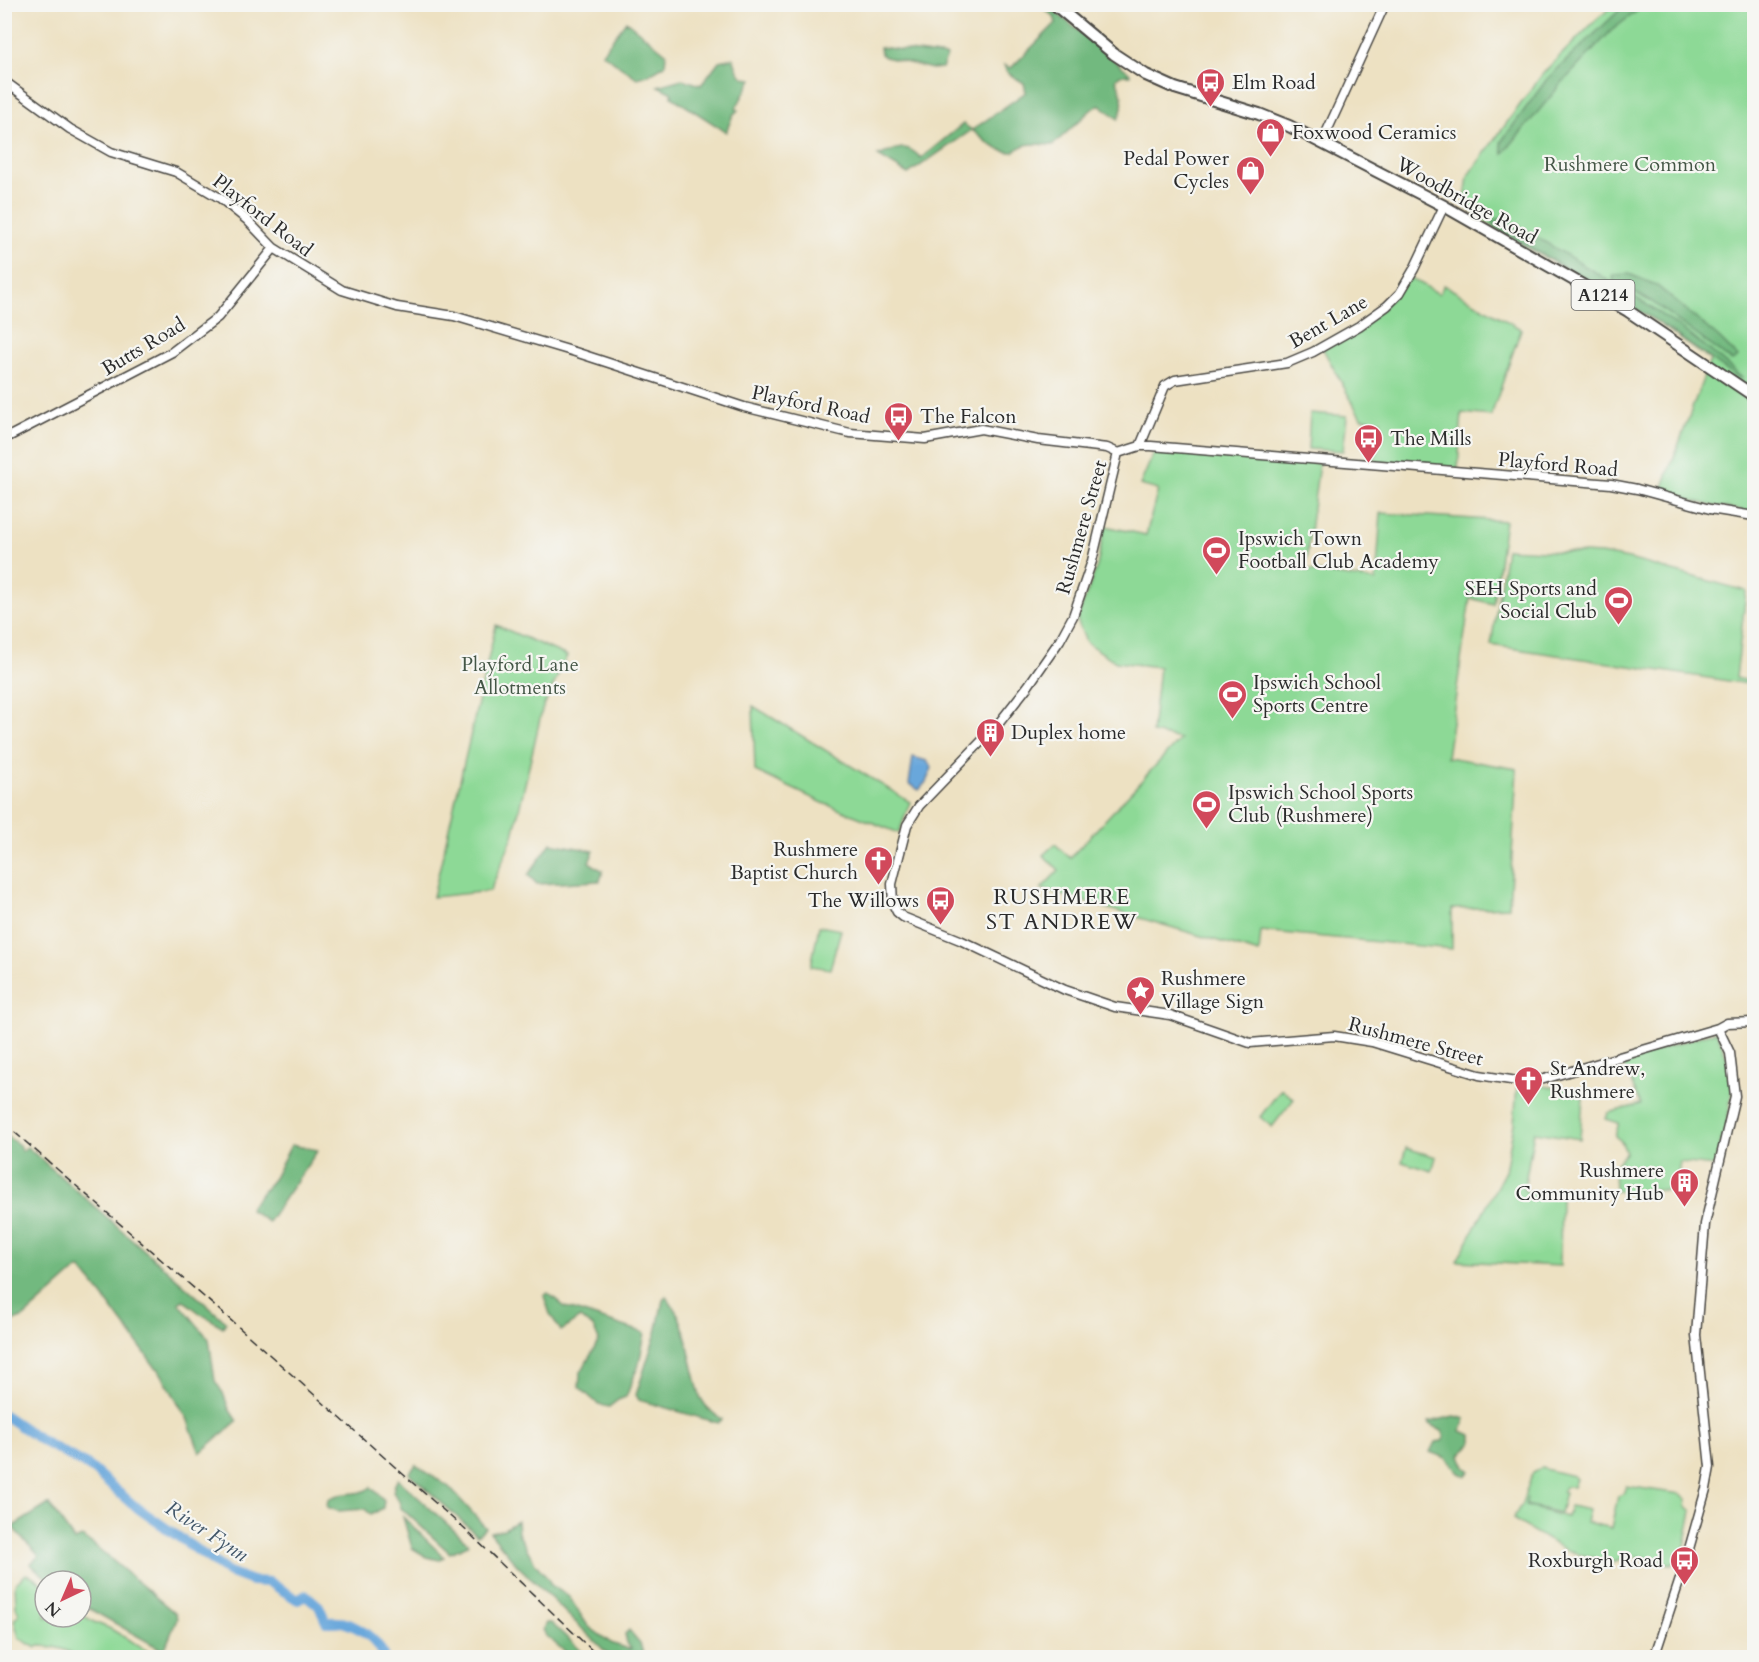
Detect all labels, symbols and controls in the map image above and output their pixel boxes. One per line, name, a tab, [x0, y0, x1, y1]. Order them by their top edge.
bus stop icon: Elm Road	[1195, 66, 1227, 108]
place label: Elm Road	[1232, 69, 1316, 96]
shop icon: Foxwood Ceramics	[1255, 116, 1287, 158]
place label: Foxwood Ceramics	[1292, 119, 1456, 146]
place label: Pedal Power Cycles	[1123, 145, 1230, 195]
street label: Woodbridge Road	[1390, 150, 1543, 251]
park label: Rushmere Common	[1544, 151, 1717, 178]
shop icon: Pedal Power Cycles	[1234, 154, 1266, 196]
street label: Playford Road	[207, 168, 319, 263]
road number: A1214	[1572, 280, 1634, 310]
street label: Bent Lane	[1284, 288, 1373, 355]
street label: Butts Road	[96, 311, 190, 382]
street label: Playford Road	[749, 379, 873, 430]
bus stop icon: The Falcon	[883, 400, 915, 442]
place label: The Falcon	[920, 403, 1017, 430]
bus stop icon: The Mills	[1353, 422, 1385, 464]
place label: The Mills	[1390, 425, 1471, 452]
street label: Playford Road	[1497, 446, 1619, 483]
street label: Rushmere Street	[1049, 456, 1114, 597]
place label: Ipswich Town Football Club Academy	[1238, 525, 1439, 575]
sports icon: Ipswich Town Football Club Academy	[1201, 534, 1233, 576]
place label: SEH Sports and Social Club	[1465, 575, 1597, 625]
sports icon: SEH Sports and Social Club	[1602, 584, 1634, 626]
park label: Playford Lane Allotments	[461, 651, 579, 701]
place label: Ipswich School Sports Centre	[1253, 669, 1381, 719]
sports icon: Ipswich School Sports Centre	[1216, 678, 1248, 720]
building icon: Duplex home	[974, 716, 1006, 758]
place label: Duplex home	[1011, 719, 1126, 746]
place label: Ipswich School Sports Club (Rushmere)	[1228, 779, 1413, 829]
sports icon: Ipswich School Sports Club (Rushmere)	[1191, 788, 1223, 830]
place label: Rushmere Baptist Church	[730, 836, 858, 886]
church icon: Rushmere Baptist Church	[863, 844, 895, 886]
district label: RUSHMERE ST ANDREW	[986, 882, 1138, 937]
bus stop icon: The Willows	[924, 884, 956, 926]
place label: The Willows	[807, 887, 919, 914]
place label: Rushmere Village Sign	[1161, 965, 1265, 1015]
place icon: Rushmere Village Sign	[1124, 974, 1156, 1016]
street label: Rushmere Street	[1346, 1011, 1487, 1073]
place label: St Andrew, Rushmere	[1550, 1055, 1645, 1105]
church icon: St Andrew, Rushmere	[1513, 1064, 1545, 1106]
place label: Rushmere Community Hub	[1515, 1157, 1664, 1207]
building icon: Rushmere Community Hub	[1669, 1166, 1701, 1208]
water label: River Fynn	[160, 1494, 254, 1569]
bus stop icon: Roxburgh Road	[1668, 1544, 1700, 1586]
place label: Roxburgh Road	[1528, 1547, 1663, 1574]
north arrow	[33, 1569, 93, 1629]
text: N	[41, 1596, 66, 1622]

